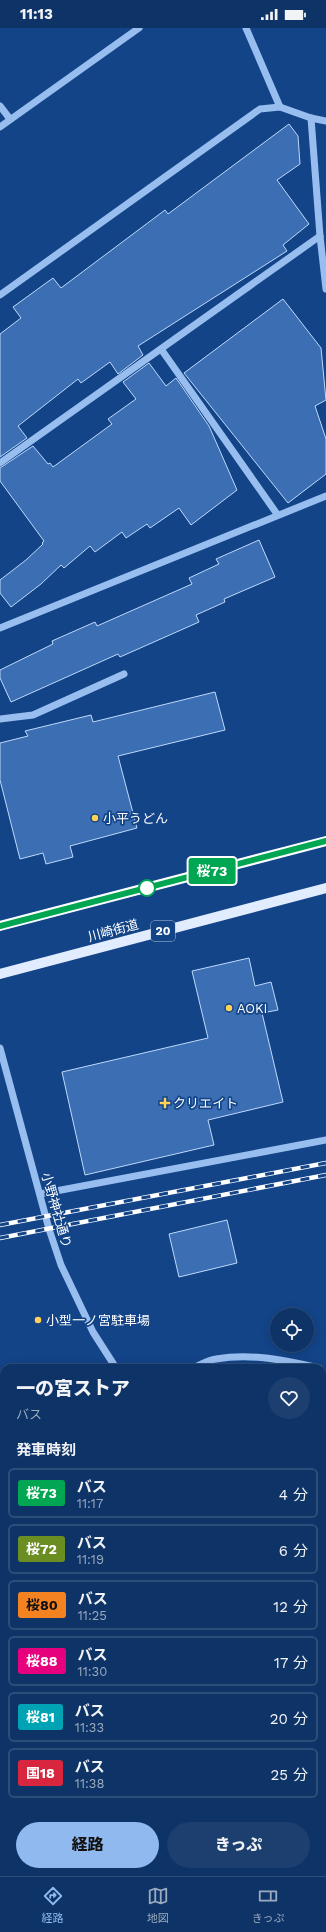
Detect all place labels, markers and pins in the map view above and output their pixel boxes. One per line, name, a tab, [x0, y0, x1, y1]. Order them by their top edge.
place label: 小平うどん	[103, 811, 168, 826]
marker: 小平うどん	[90, 813, 100, 823]
unlabelled marker	[138, 879, 156, 897]
place label: AOKI	[237, 1001, 267, 1016]
marker: AOKI	[224, 1003, 234, 1013]
place label: クリエイト	[173, 1096, 238, 1111]
marker: クリエイト	[160, 1098, 170, 1108]
place label: 小型一ノ宮駐車場	[46, 1313, 150, 1328]
marker: 小型一ノ宮駐車場	[33, 1315, 43, 1325]

